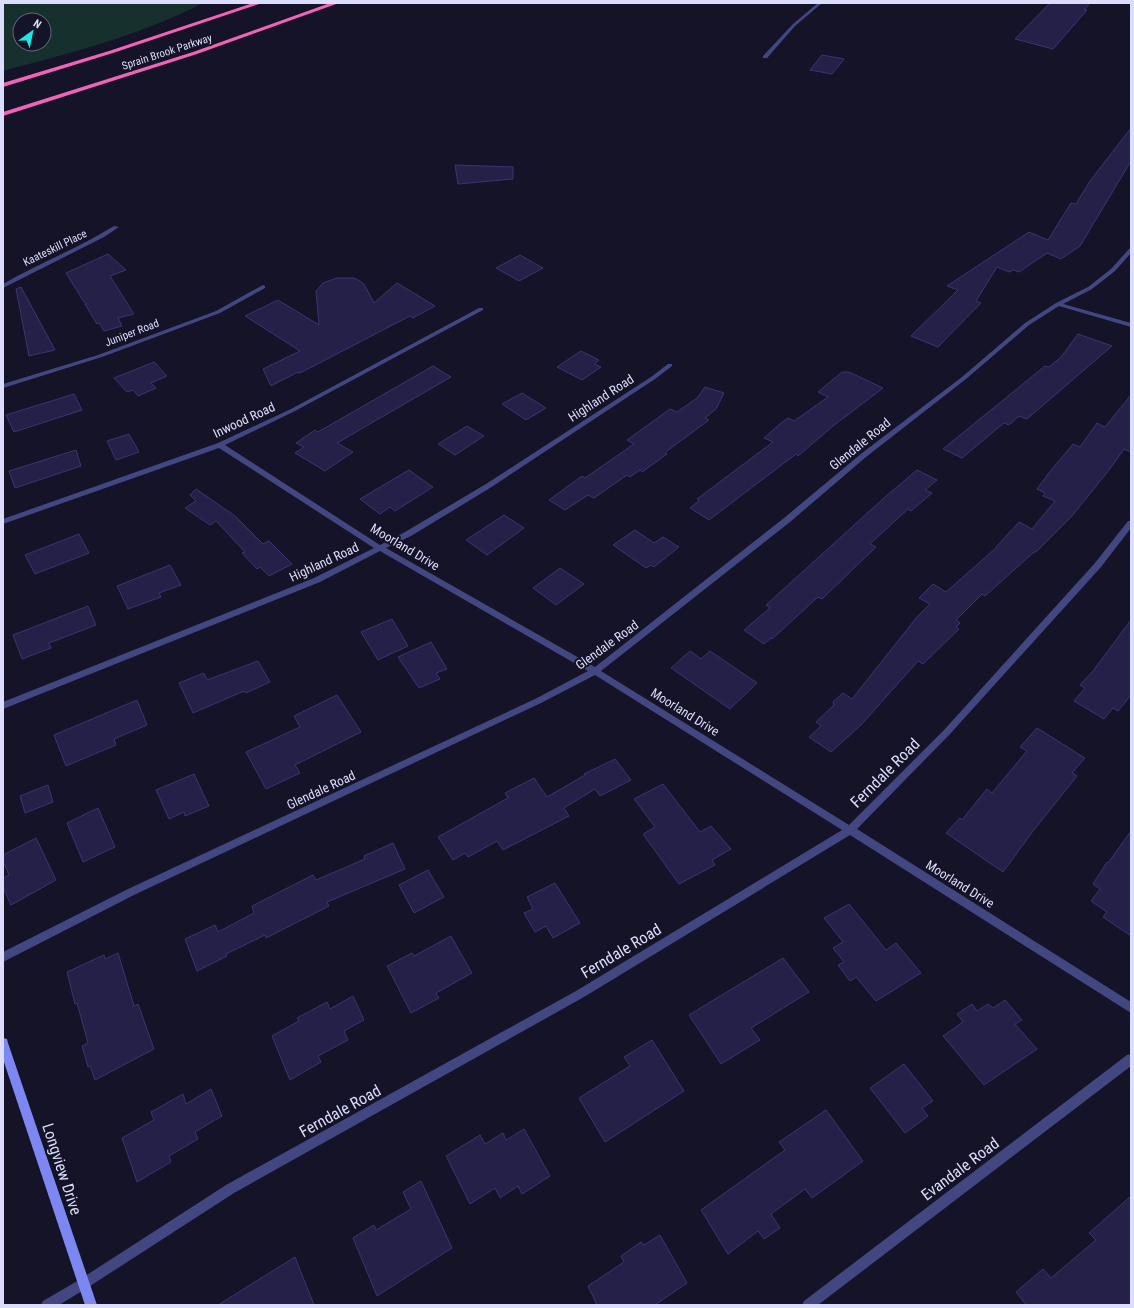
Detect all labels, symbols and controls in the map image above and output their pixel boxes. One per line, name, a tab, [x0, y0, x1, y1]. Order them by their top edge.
north arrow	[12, 12, 52, 52]
text: N	[31, 17, 44, 31]
street label: Sprain Brook Parkway	[120, 31, 214, 73]
street label: Kaateskill Place	[21, 227, 89, 269]
street label: Juniper Road	[103, 317, 161, 349]
street label: Highland Road	[566, 371, 636, 425]
street label: Inwood Road	[211, 399, 277, 441]
street label: Glendale Road	[827, 415, 893, 473]
street label: Moorland Drive	[368, 521, 442, 573]
street label: Highland Road	[287, 539, 361, 585]
street label: Glendale Road	[573, 617, 641, 673]
street label: Moorland Drive	[648, 685, 722, 739]
street label: Ferndale Road	[846, 734, 924, 812]
street label: Glendale Road	[284, 768, 358, 812]
street label: Moorland Drive	[923, 857, 997, 911]
street label: Ferndale Road	[577, 920, 665, 982]
street label: Ferndale Road	[296, 1081, 384, 1141]
street label: Longview Drive	[38, 1121, 86, 1217]
street label: Evandale Road	[917, 1134, 1003, 1204]

